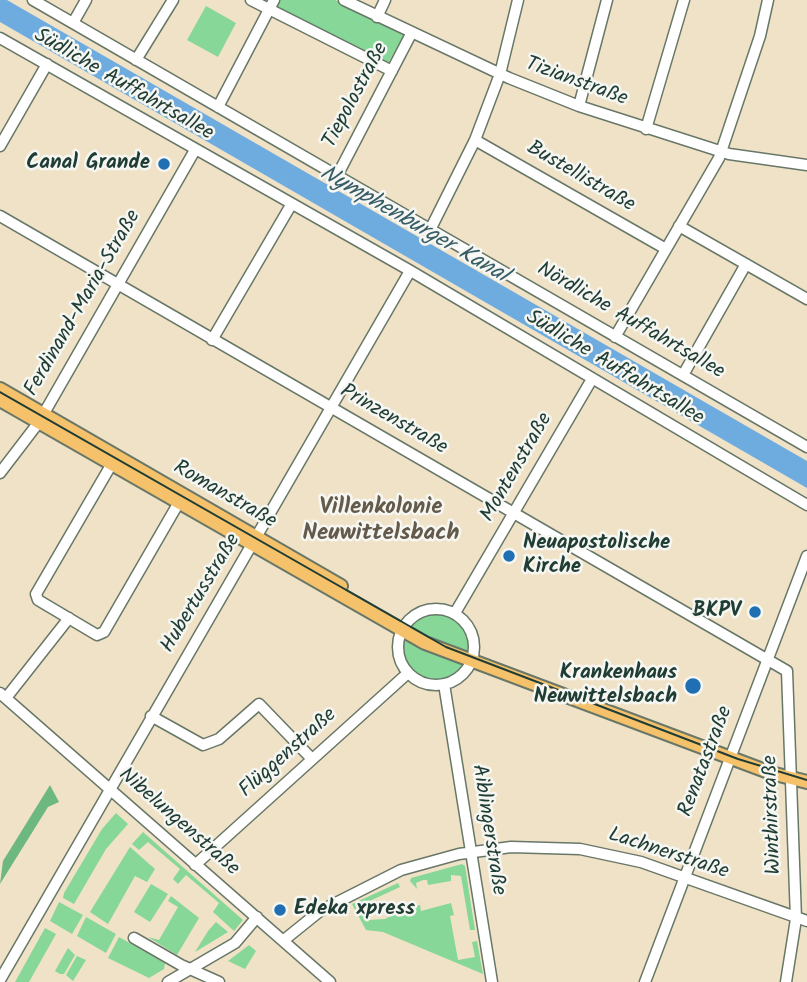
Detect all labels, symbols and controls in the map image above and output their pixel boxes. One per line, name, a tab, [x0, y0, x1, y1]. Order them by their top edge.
street label: Südliche Auffahrtsallee	[29, 24, 217, 148]
street label: Tiepolostraße	[319, 39, 395, 153]
street label: Tizianstraße	[521, 53, 631, 113]
street label: Bustellistraße	[521, 137, 639, 219]
place label: Canal Grande	[26, 151, 150, 177]
marker: Canal Grande	[156, 156, 172, 172]
water label: Nymphenburger Kanal	[314, 161, 512, 291]
street label: Ferdinand-Maria-Straße	[20, 206, 148, 402]
street label: Nördliche Auffahrtsallee	[532, 258, 728, 386]
street label: Südliche Auffahrtsallee	[520, 306, 708, 432]
street label: Prinzenstraße	[335, 380, 451, 462]
street label: Montenstraße	[477, 409, 559, 527]
street label: Romanstraße	[168, 456, 280, 536]
district label: Villenkolonie Neuwittelsbach	[302, 495, 460, 549]
street label: Hubertusstraße	[157, 530, 247, 658]
place label: Neuapostolische Kirche	[523, 531, 670, 581]
marker: Neuapostolische Kirche	[501, 548, 517, 564]
place label: BKPV	[693, 599, 741, 625]
marker: BKPV	[747, 604, 763, 620]
place label: Krankenhaus Neuwittelsbach	[534, 661, 677, 711]
marker: Krankenhaus Neuwittelsbach	[683, 676, 703, 696]
street label: Renatastraße	[674, 703, 740, 821]
street label: Flüggenstraße	[235, 704, 343, 804]
street label: Winthirstraße	[759, 755, 789, 875]
street label: Aiblingerstraße	[464, 763, 510, 897]
street label: Nibelungenstraße	[112, 764, 244, 882]
street label: Lachnerstraße	[605, 824, 731, 886]
place label: Edeka xpress	[294, 897, 415, 923]
marker: Edeka xpress	[272, 902, 288, 918]

